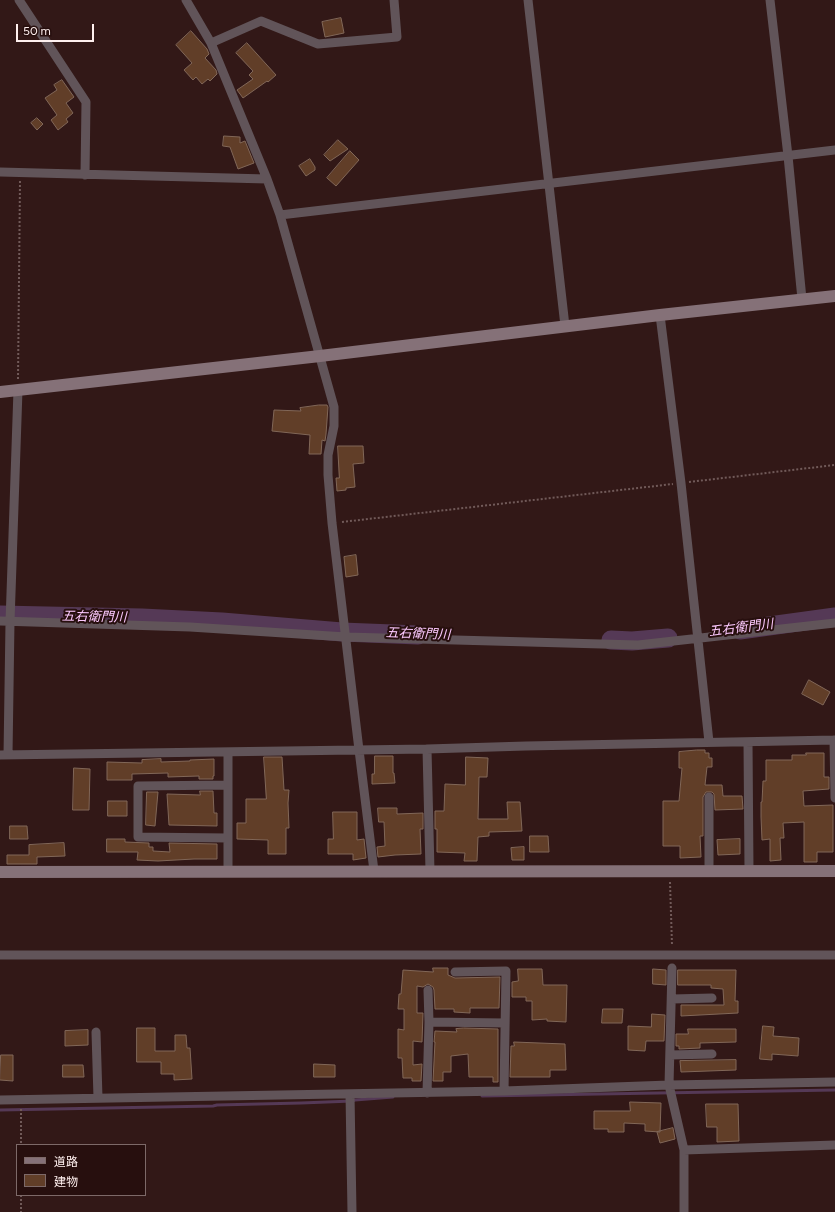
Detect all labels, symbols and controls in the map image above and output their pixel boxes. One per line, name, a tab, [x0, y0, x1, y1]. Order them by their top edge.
scale bar	[18, 16, 96, 42]
text: 50 m	[23, 24, 51, 38]
water label: 五右衛門川	[61, 609, 127, 625]
water label: 五右衛門川	[708, 616, 774, 640]
water label: 五右衛門川	[385, 625, 451, 643]
legend	[16, 1144, 146, 1196]
text: 道路	[54, 1155, 78, 1169]
text: 建物	[54, 1175, 78, 1189]

